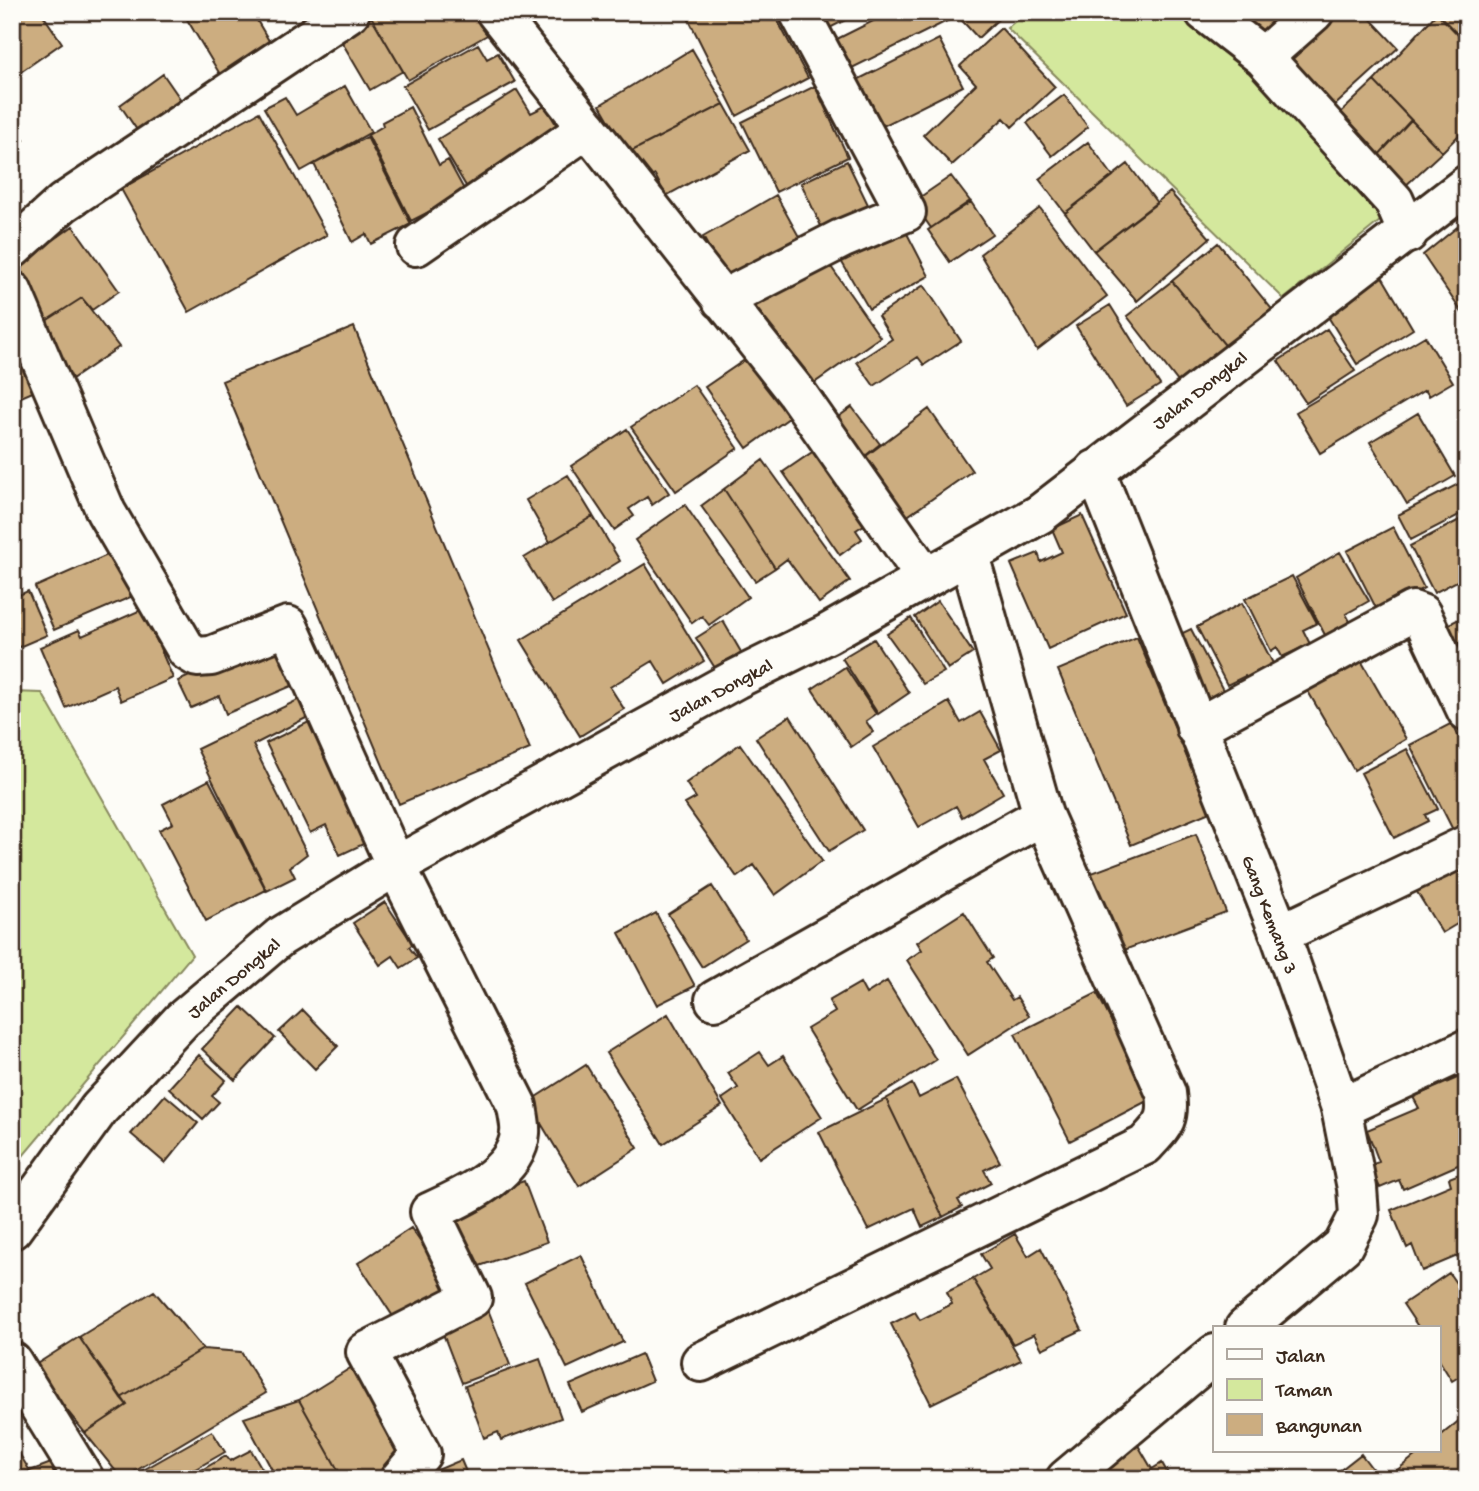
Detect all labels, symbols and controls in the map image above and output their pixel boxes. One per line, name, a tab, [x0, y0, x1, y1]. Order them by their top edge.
street label: Jalan Dongkal	[1149, 348, 1253, 436]
street label: Jalan Dongkal	[666, 655, 777, 729]
street label: Gang Kemang 3	[1235, 853, 1301, 978]
street label: Jalan Dongkal	[184, 934, 286, 1025]
legend	[1213, 1326, 1440, 1452]
text: Jalan	[1276, 1346, 1325, 1371]
text: Taman	[1275, 1380, 1332, 1405]
text: Bangunan	[1275, 1416, 1362, 1441]

